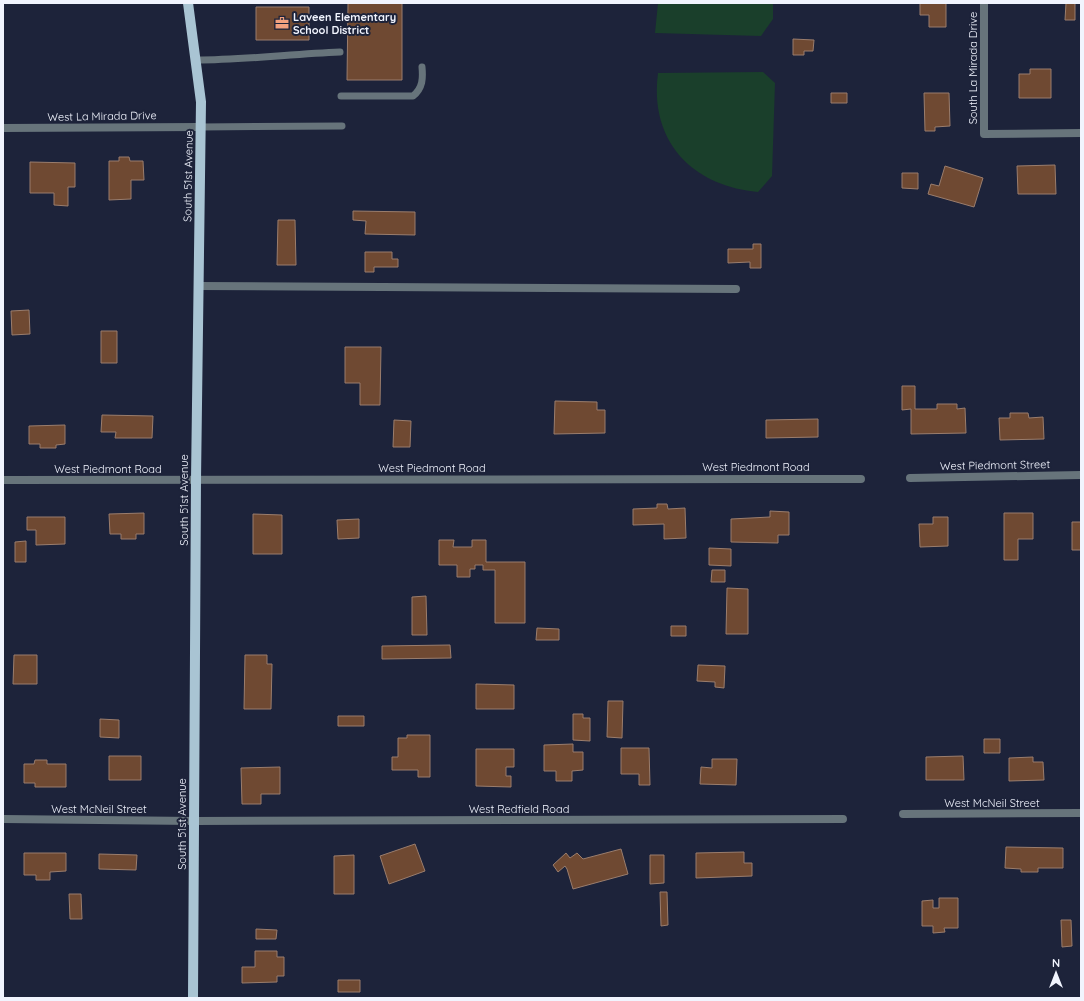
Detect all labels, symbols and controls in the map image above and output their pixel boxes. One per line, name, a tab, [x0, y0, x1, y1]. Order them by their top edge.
place label: Laveen Elementary School District	[293, 10, 396, 37]
street label: South La Mirada Drive	[966, 12, 980, 124]
office icon: Laveen Elementary School District	[274, 15, 290, 31]
street label: West La Mirada Drive	[47, 108, 157, 124]
street label: South 51st Avenue	[180, 130, 196, 222]
street label: South 51st Avenue	[177, 454, 191, 546]
street label: West Piedmont Street	[940, 457, 1050, 473]
street label: West Piedmont Road	[702, 460, 810, 474]
street label: West Piedmont Road	[378, 461, 486, 475]
street label: West Piedmont Road	[54, 462, 162, 476]
street label: South 51st Avenue	[175, 778, 189, 870]
street label: West McNeil Street	[944, 796, 1040, 810]
street label: West McNeil Street	[51, 802, 147, 816]
street label: West Redfield Road	[469, 802, 569, 816]
north arrow	[1036, 953, 1076, 993]
text: N	[1052, 956, 1060, 970]

